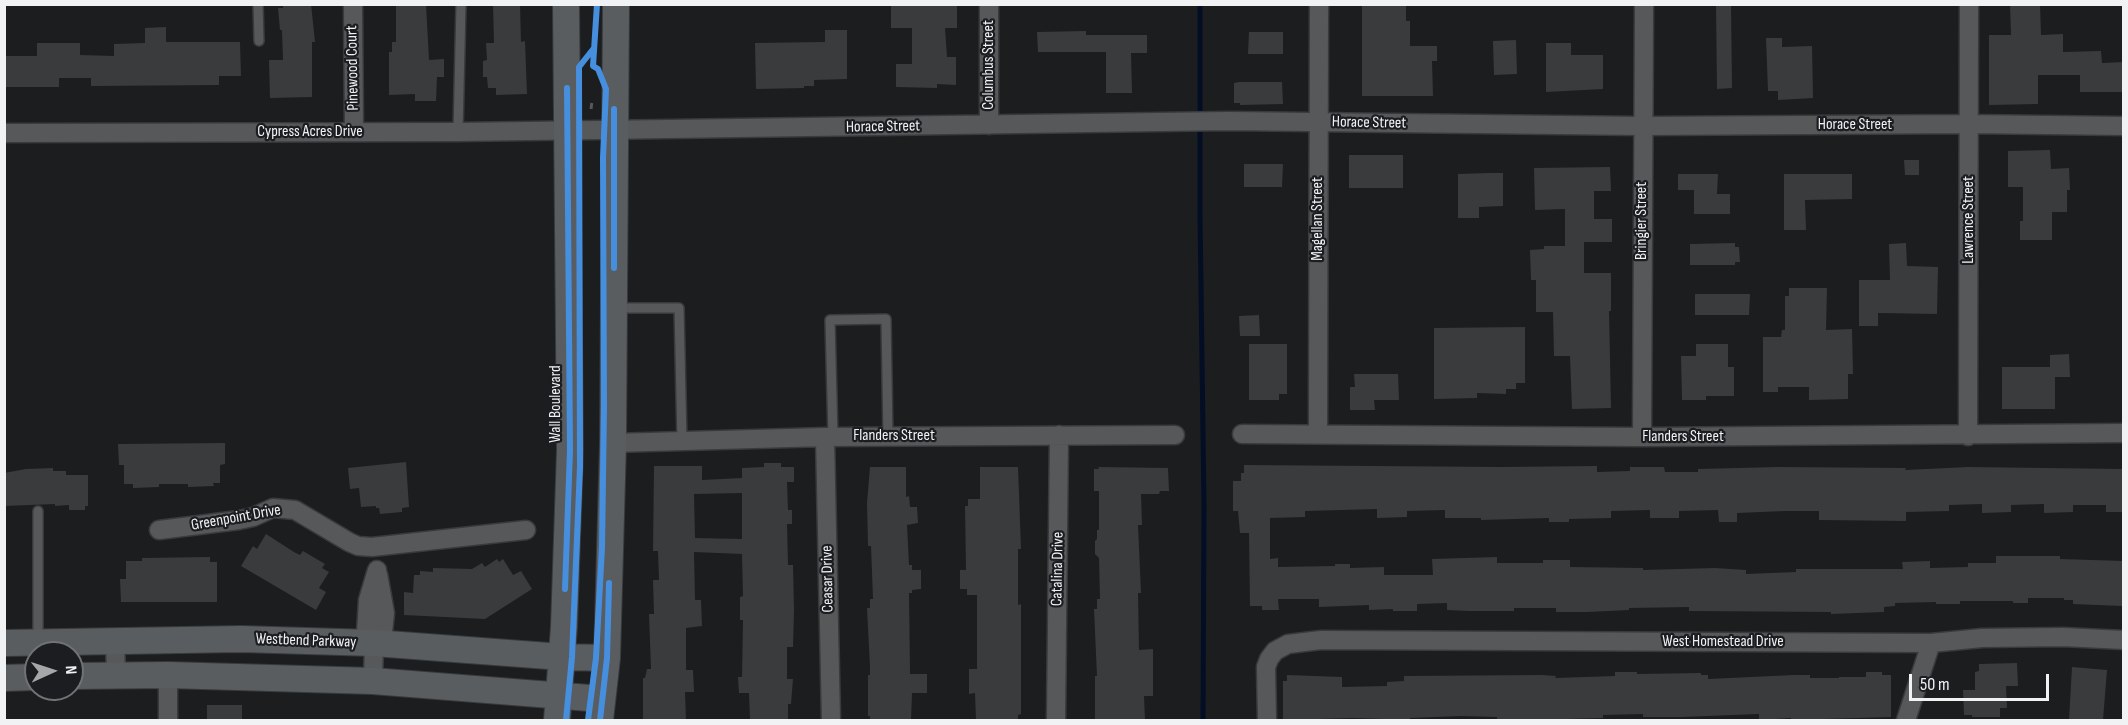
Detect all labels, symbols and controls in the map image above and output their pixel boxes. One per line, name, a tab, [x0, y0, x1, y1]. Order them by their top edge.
street label: Columbus Street	[979, 20, 999, 110]
street label: Pinewood Court	[343, 25, 363, 111]
street label: Horace Street	[1332, 113, 1406, 133]
street label: Horace Street	[1818, 115, 1892, 135]
street label: Horace Street	[846, 117, 920, 137]
street label: Cypress Acres Drive	[257, 122, 363, 142]
street label: Lawrence Street	[1959, 176, 1979, 264]
street label: Magellan Street	[1308, 177, 1328, 261]
street label: Bringier Street	[1632, 182, 1652, 260]
street label: Wall Boulevard	[546, 365, 566, 443]
street label: Flanders Street	[853, 426, 935, 446]
street label: Flanders Street	[1642, 427, 1724, 447]
street label: Greenpoint Drive	[190, 501, 282, 535]
street label: Catalina Drive	[1048, 532, 1068, 606]
street label: Ceasar Drive	[818, 545, 838, 613]
street label: Westbend Parkway	[255, 630, 357, 652]
street label: West Homestead Drive	[1662, 632, 1784, 652]
north arrow	[24, 641, 84, 701]
scale bar	[1912, 662, 2052, 700]
text: N	[61, 665, 80, 675]
text: 50 m	[1920, 674, 1950, 695]

